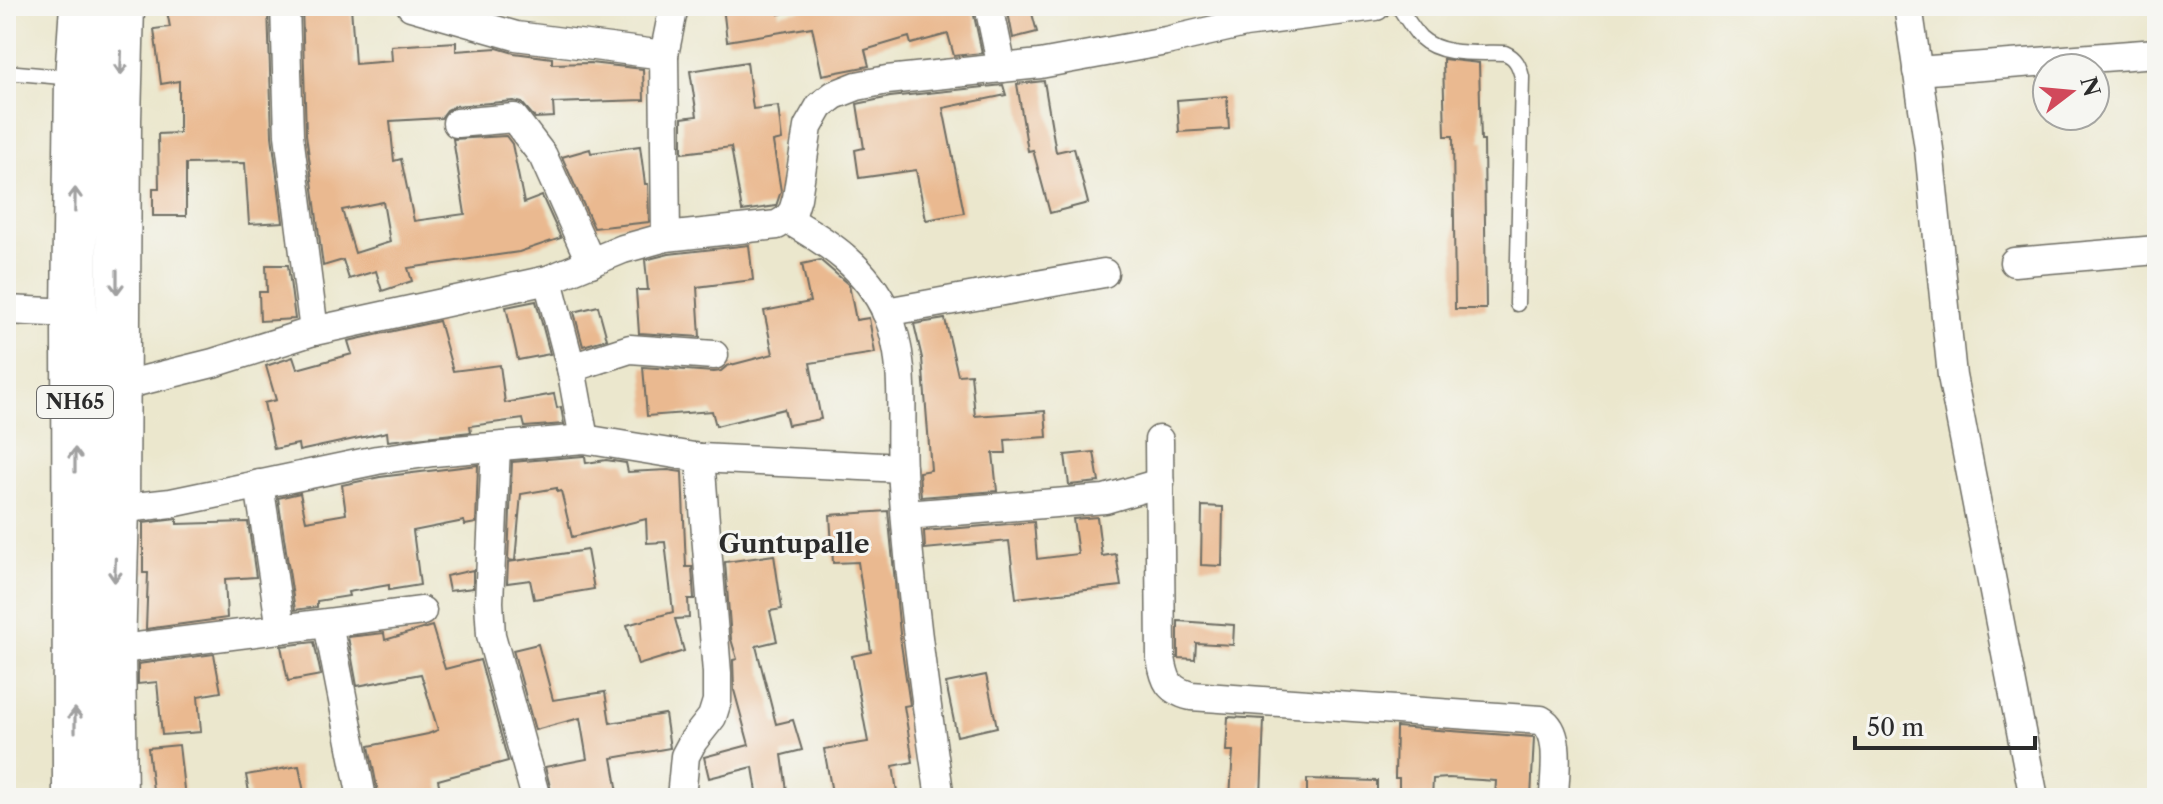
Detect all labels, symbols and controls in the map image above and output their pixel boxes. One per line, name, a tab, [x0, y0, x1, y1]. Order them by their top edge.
one-way arrow	[113, 49, 128, 76]
north arrow	[2031, 52, 2111, 132]
text: N	[2074, 74, 2105, 100]
one-way arrow	[68, 187, 83, 214]
one-way arrow	[109, 268, 125, 295]
road number: NH65	[37, 386, 113, 418]
one-way arrow	[67, 447, 83, 474]
district label: Guntupalle	[719, 528, 869, 560]
one-way arrow	[108, 556, 123, 583]
scale bar	[1855, 700, 2035, 750]
one-way arrow	[67, 707, 83, 734]
text: 50 m	[1867, 713, 1924, 742]

